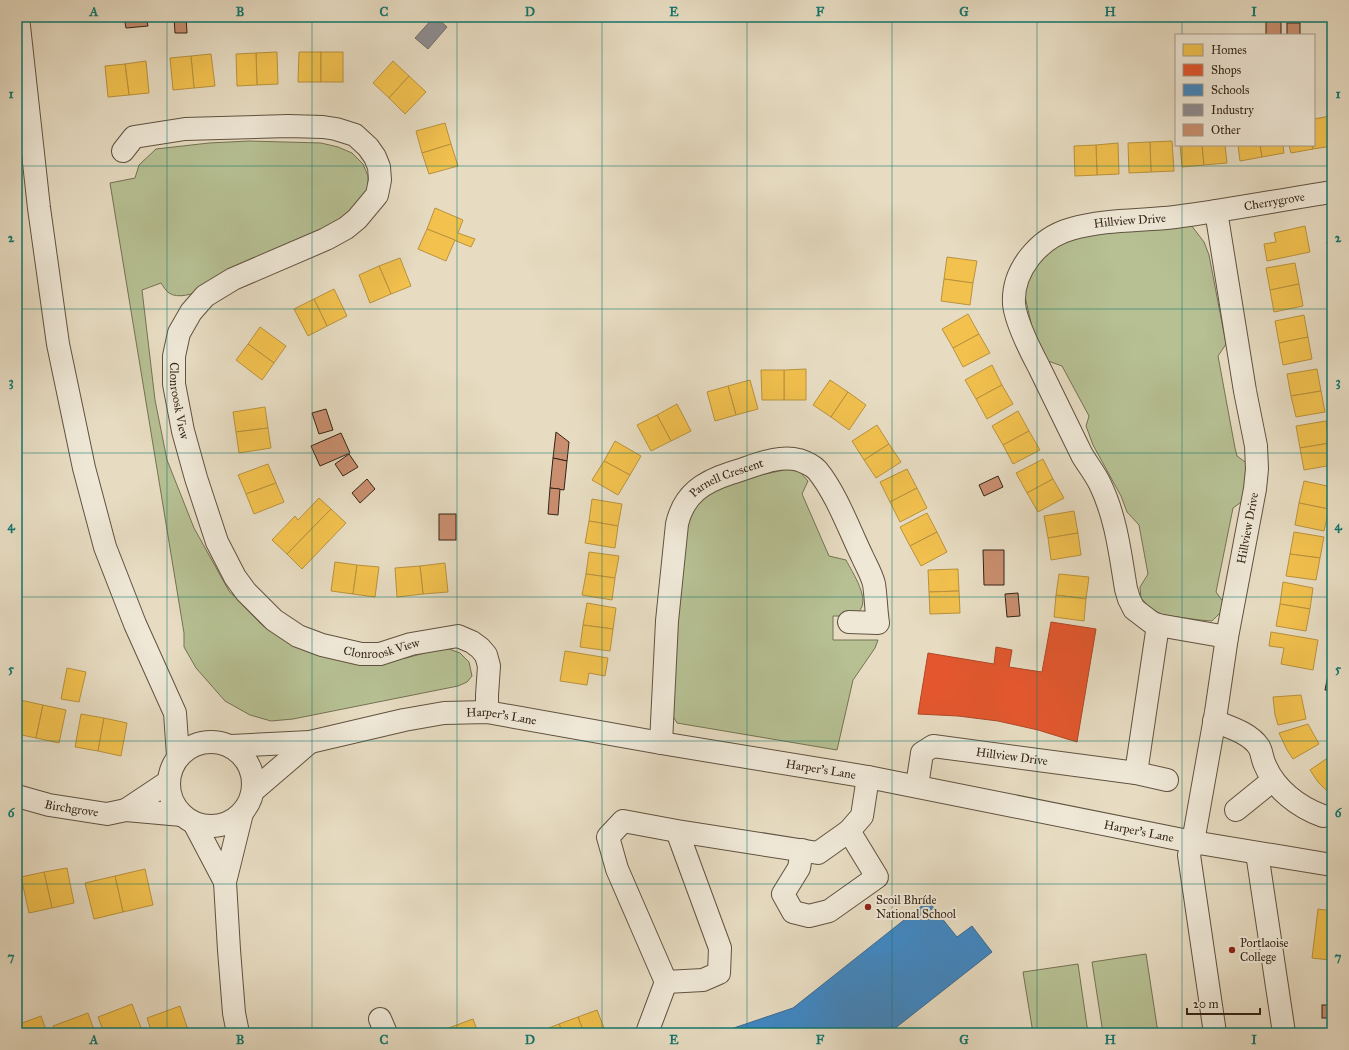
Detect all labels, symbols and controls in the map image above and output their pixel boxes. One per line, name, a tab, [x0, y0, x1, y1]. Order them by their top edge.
text: A	[89, 4, 99, 20]
text: B	[236, 4, 245, 20]
text: C	[380, 4, 389, 20]
text: D	[525, 4, 535, 20]
text: E	[669, 4, 679, 20]
text: F	[816, 4, 825, 20]
text: G	[959, 4, 969, 20]
text: H	[1104, 4, 1116, 20]
text: I	[1251, 4, 1257, 20]
legend	[1175, 34, 1315, 146]
text: Homes	[1211, 43, 1247, 57]
text: Shops	[1211, 63, 1241, 77]
text: Schools	[1211, 83, 1249, 97]
text: 1	[8, 86, 14, 102]
text: 1	[1335, 86, 1341, 102]
text: Industry	[1211, 103, 1254, 117]
text: Other	[1211, 123, 1241, 137]
street label: Cherrygrove	[1243, 189, 1306, 213]
street label: Hillview Drive	[1093, 211, 1166, 231]
text: 2	[8, 230, 15, 246]
text: 2	[1335, 230, 1342, 246]
street label: Clonroosk View	[167, 362, 192, 441]
text: 3	[8, 374, 14, 390]
text: 3	[1335, 374, 1341, 390]
street label: Parnell Crescent	[686, 456, 766, 500]
street label: Hillview Drive	[1234, 491, 1261, 565]
text: 4	[7, 518, 15, 534]
text: 4	[1334, 518, 1342, 534]
street label: Clonroosk View	[342, 636, 421, 661]
text: 5	[8, 661, 15, 677]
text: 5	[1335, 661, 1342, 677]
street label: Harper's Lane	[466, 705, 538, 728]
street label: Hillview Drive	[975, 745, 1049, 768]
street label: Harper's Lane	[785, 757, 857, 782]
street label: Birchgrove	[43, 797, 99, 820]
text: 6	[8, 805, 16, 821]
text: 6	[1335, 805, 1343, 821]
street label: Harper's Lane	[1103, 817, 1175, 845]
place label: Scoil Bhríde National School	[876, 893, 957, 921]
marker: Scoil Bhríde National School	[863, 902, 873, 912]
place label: Portlaoise College	[1240, 936, 1289, 965]
marker: Portlaoise College	[1227, 945, 1237, 955]
text: 7	[8, 949, 15, 965]
text: 7	[1335, 949, 1342, 965]
scale bar	[1187, 990, 1260, 1016]
text: 20 m	[1193, 997, 1219, 1011]
text: A	[89, 1032, 99, 1048]
text: B	[236, 1032, 245, 1048]
text: C	[380, 1032, 389, 1048]
text: D	[525, 1032, 535, 1048]
text: E	[669, 1032, 679, 1048]
text: F	[816, 1032, 825, 1048]
text: G	[959, 1032, 969, 1048]
text: H	[1104, 1032, 1116, 1048]
text: I	[1251, 1032, 1257, 1048]

